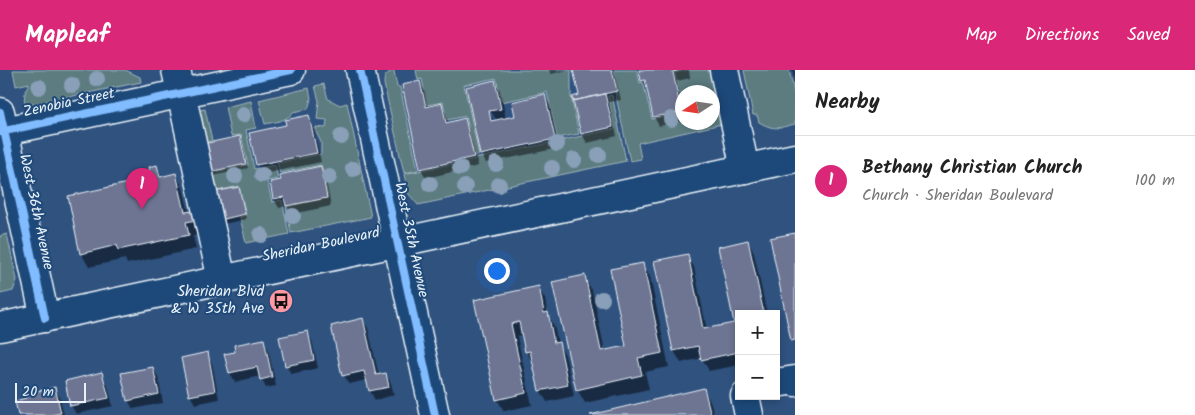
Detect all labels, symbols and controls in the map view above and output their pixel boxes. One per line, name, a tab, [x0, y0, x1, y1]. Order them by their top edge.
text: Mapleaf	[25, 16, 109, 55]
text: Map	[965, 21, 997, 50]
text: Directions	[1025, 21, 1099, 50]
text: Saved	[1127, 21, 1170, 50]
street label: Zenobia Street	[21, 82, 117, 124]
north arrow	[675, 85, 720, 130]
text: Nearby	[815, 86, 880, 119]
street label: West 36th Avenue	[12, 152, 60, 272]
text: Bethany Christian Church	[862, 153, 1082, 183]
pin: 1	[126, 168, 158, 209]
text: 1	[829, 168, 833, 193]
text: 100 m	[1135, 168, 1175, 193]
street label: West 35th Avenue	[387, 180, 435, 300]
text: Church · Sheridan Boulevard	[862, 183, 1053, 208]
street label: Sheridan Boulevard	[260, 221, 382, 269]
your location	[484, 258, 510, 284]
place label: Sheridan Blvd & W 35th Ave	[171, 280, 265, 321]
bus stop icon: Sheridan Blvd & W 35th Ave	[268, 288, 294, 314]
map controls	[735, 310, 780, 400]
button: +	[735, 310, 780, 355]
button: −	[735, 355, 780, 400]
scale bar	[15, 380, 86, 403]
text: 20 m	[22, 381, 54, 403]

